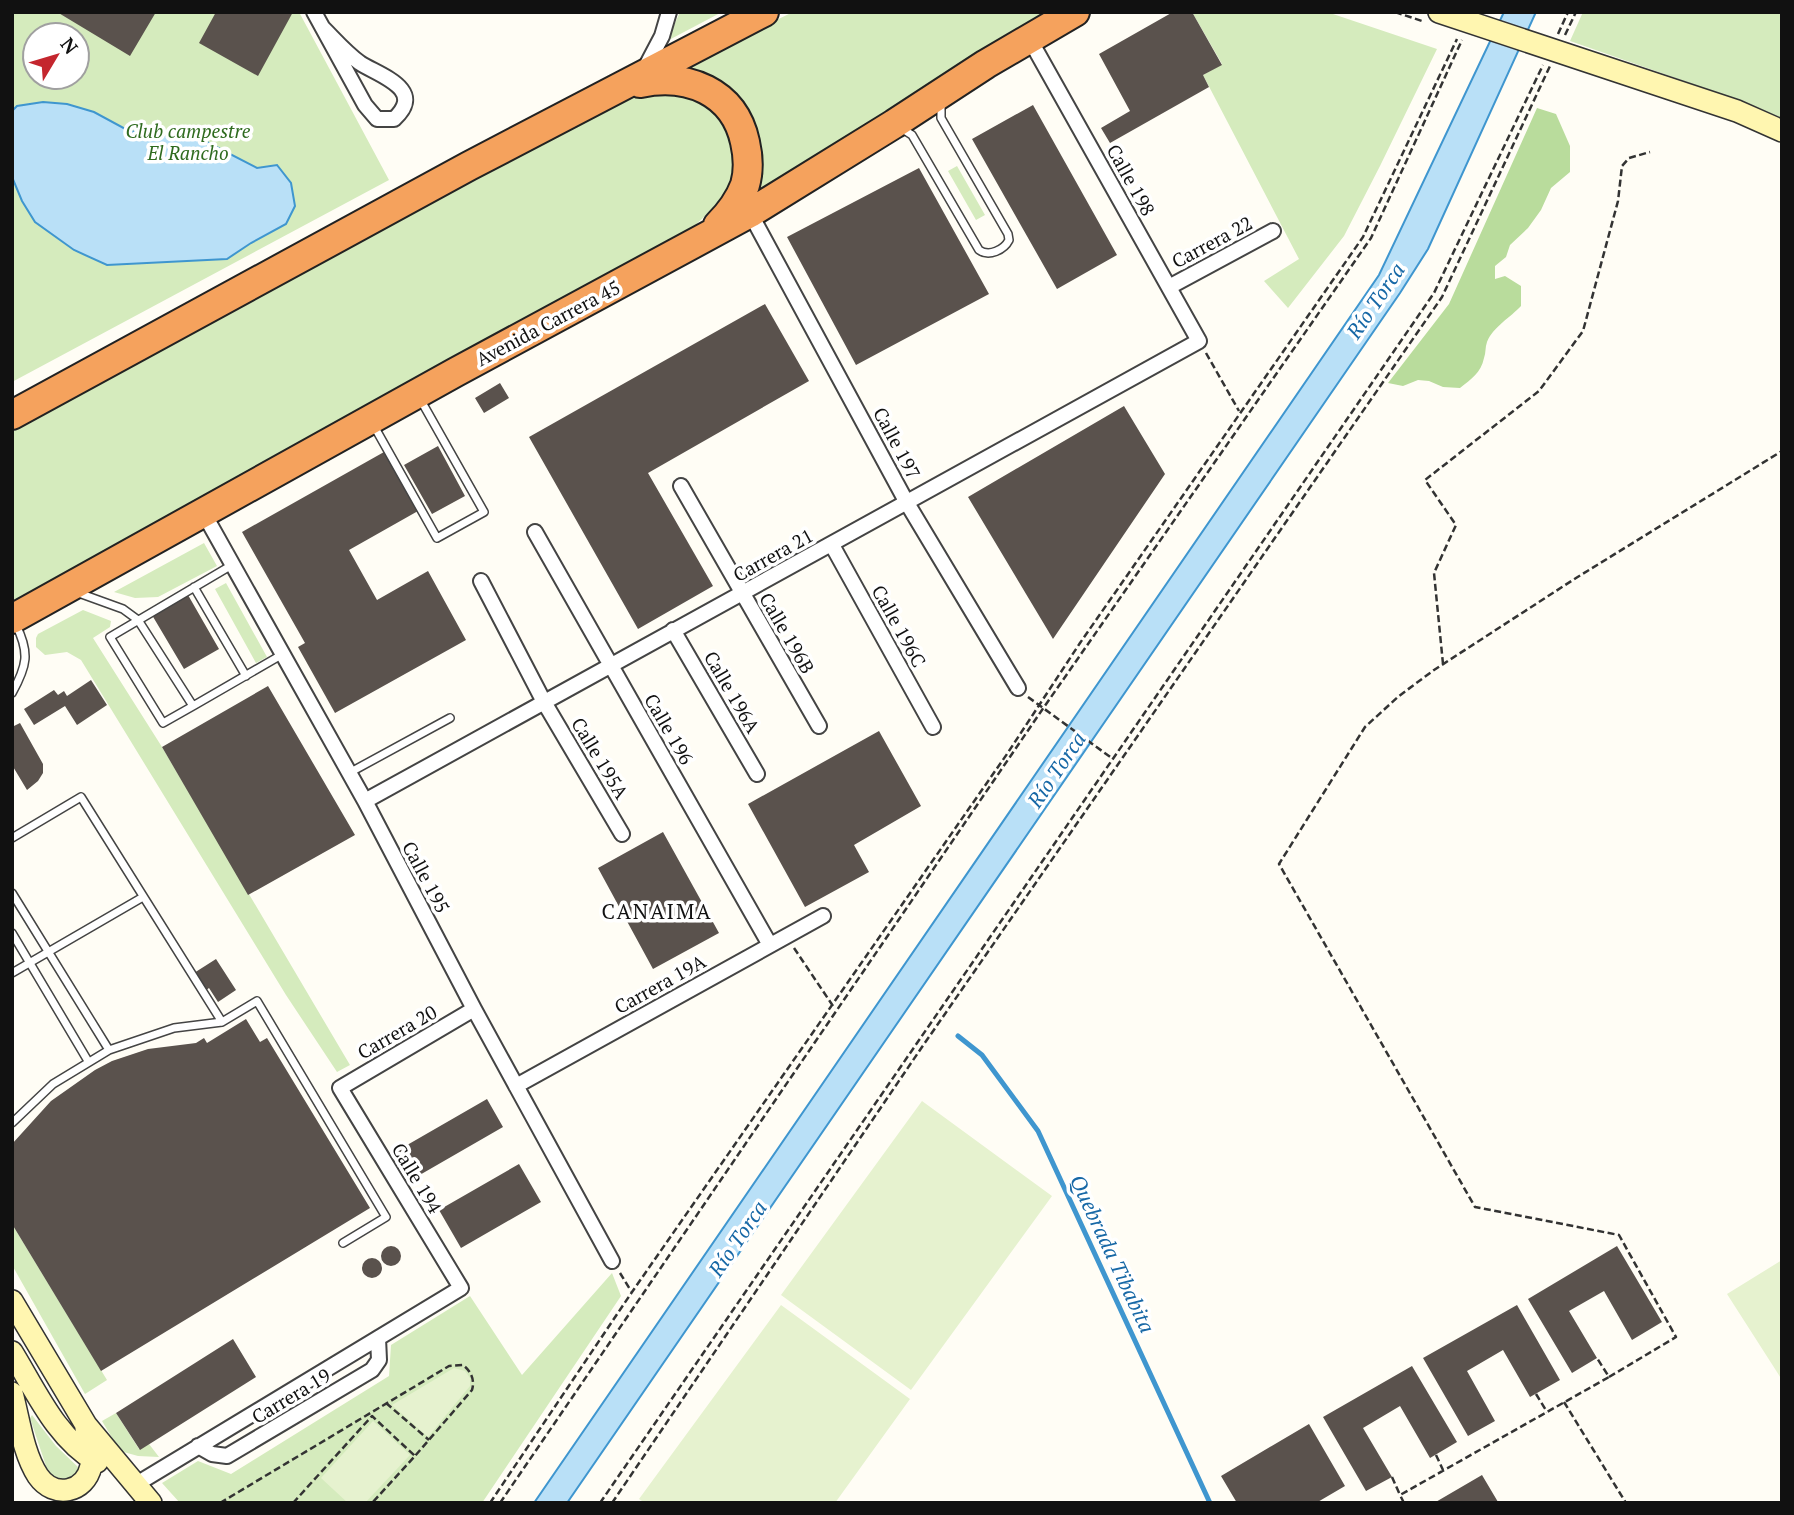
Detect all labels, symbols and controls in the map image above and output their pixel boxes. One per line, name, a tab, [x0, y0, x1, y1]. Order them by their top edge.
north arrow	[21, 21, 91, 91]
text: N	[56, 32, 84, 59]
park label: Club campestre El Rancho	[126, 118, 251, 165]
street label: Calle 198	[1102, 140, 1161, 220]
street label: Carrera 22	[1167, 210, 1256, 273]
water label: Río Torca	[1339, 257, 1411, 345]
street label: Avenida Carrera 45	[471, 274, 624, 371]
street label: Calle 197	[868, 403, 927, 483]
street label: Carrera 21	[728, 522, 817, 587]
street label: Calle 196C	[867, 580, 932, 671]
street label: Calle 196B	[754, 588, 821, 678]
street label: Calle 196A	[699, 646, 766, 737]
street label: Calle 196	[639, 689, 700, 769]
street label: Calle 195A	[566, 712, 635, 803]
water label: Río Torca	[1020, 726, 1092, 814]
street label: Calle 195	[397, 837, 456, 917]
district label: CANAIMA	[601, 897, 713, 925]
street label: Carrera 19A	[610, 948, 710, 1019]
street label: Carrera 20	[353, 999, 441, 1064]
street label: Calle 194	[387, 1138, 449, 1218]
water label: Quebrada Tibabita	[1064, 1170, 1162, 1337]
water label: Río Torca	[701, 1195, 773, 1283]
street label: Carrera 19	[247, 1362, 335, 1429]

